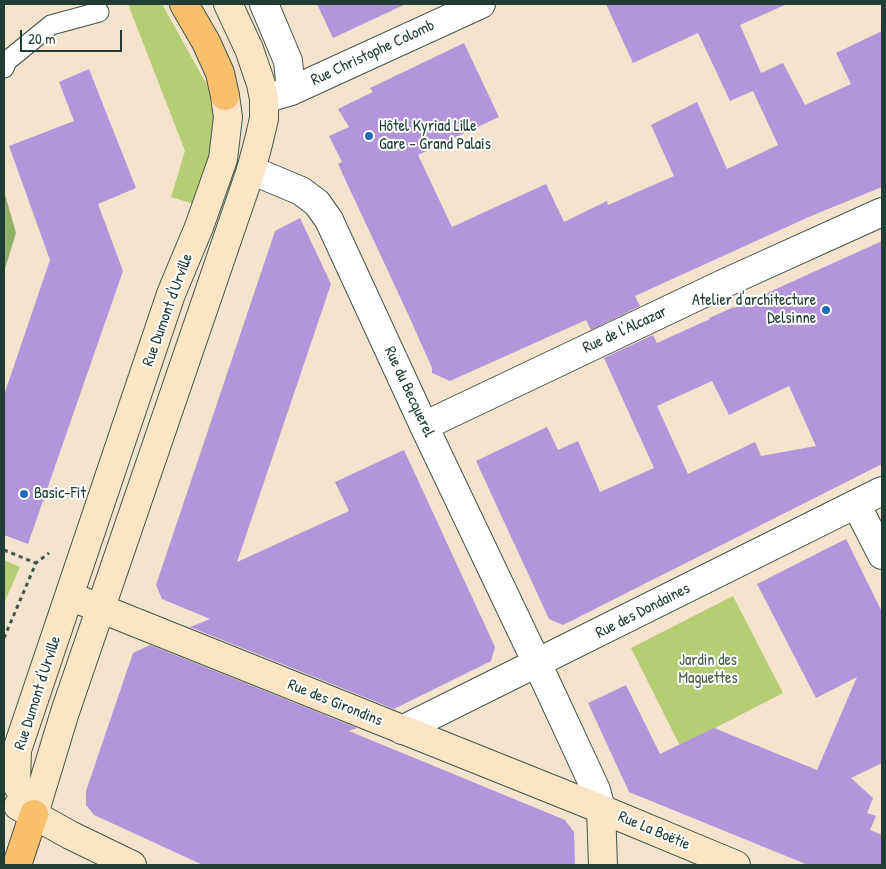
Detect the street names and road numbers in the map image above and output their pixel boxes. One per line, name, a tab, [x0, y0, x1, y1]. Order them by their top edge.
street label: Rue Christophe Colomb	[308, 16, 438, 90]
street label: Rue Dumont d'Urville	[139, 251, 197, 369]
street label: Rue de l'Alcazar	[580, 302, 670, 358]
street label: Rue du Becquerel	[380, 344, 438, 440]
street label: Rue des Dondaines	[593, 579, 693, 643]
street label: Rue Dumont d'Urville	[11, 634, 65, 752]
street label: Rue des Girondins	[285, 675, 385, 731]
street label: Rue La Boëtie	[615, 807, 693, 855]

